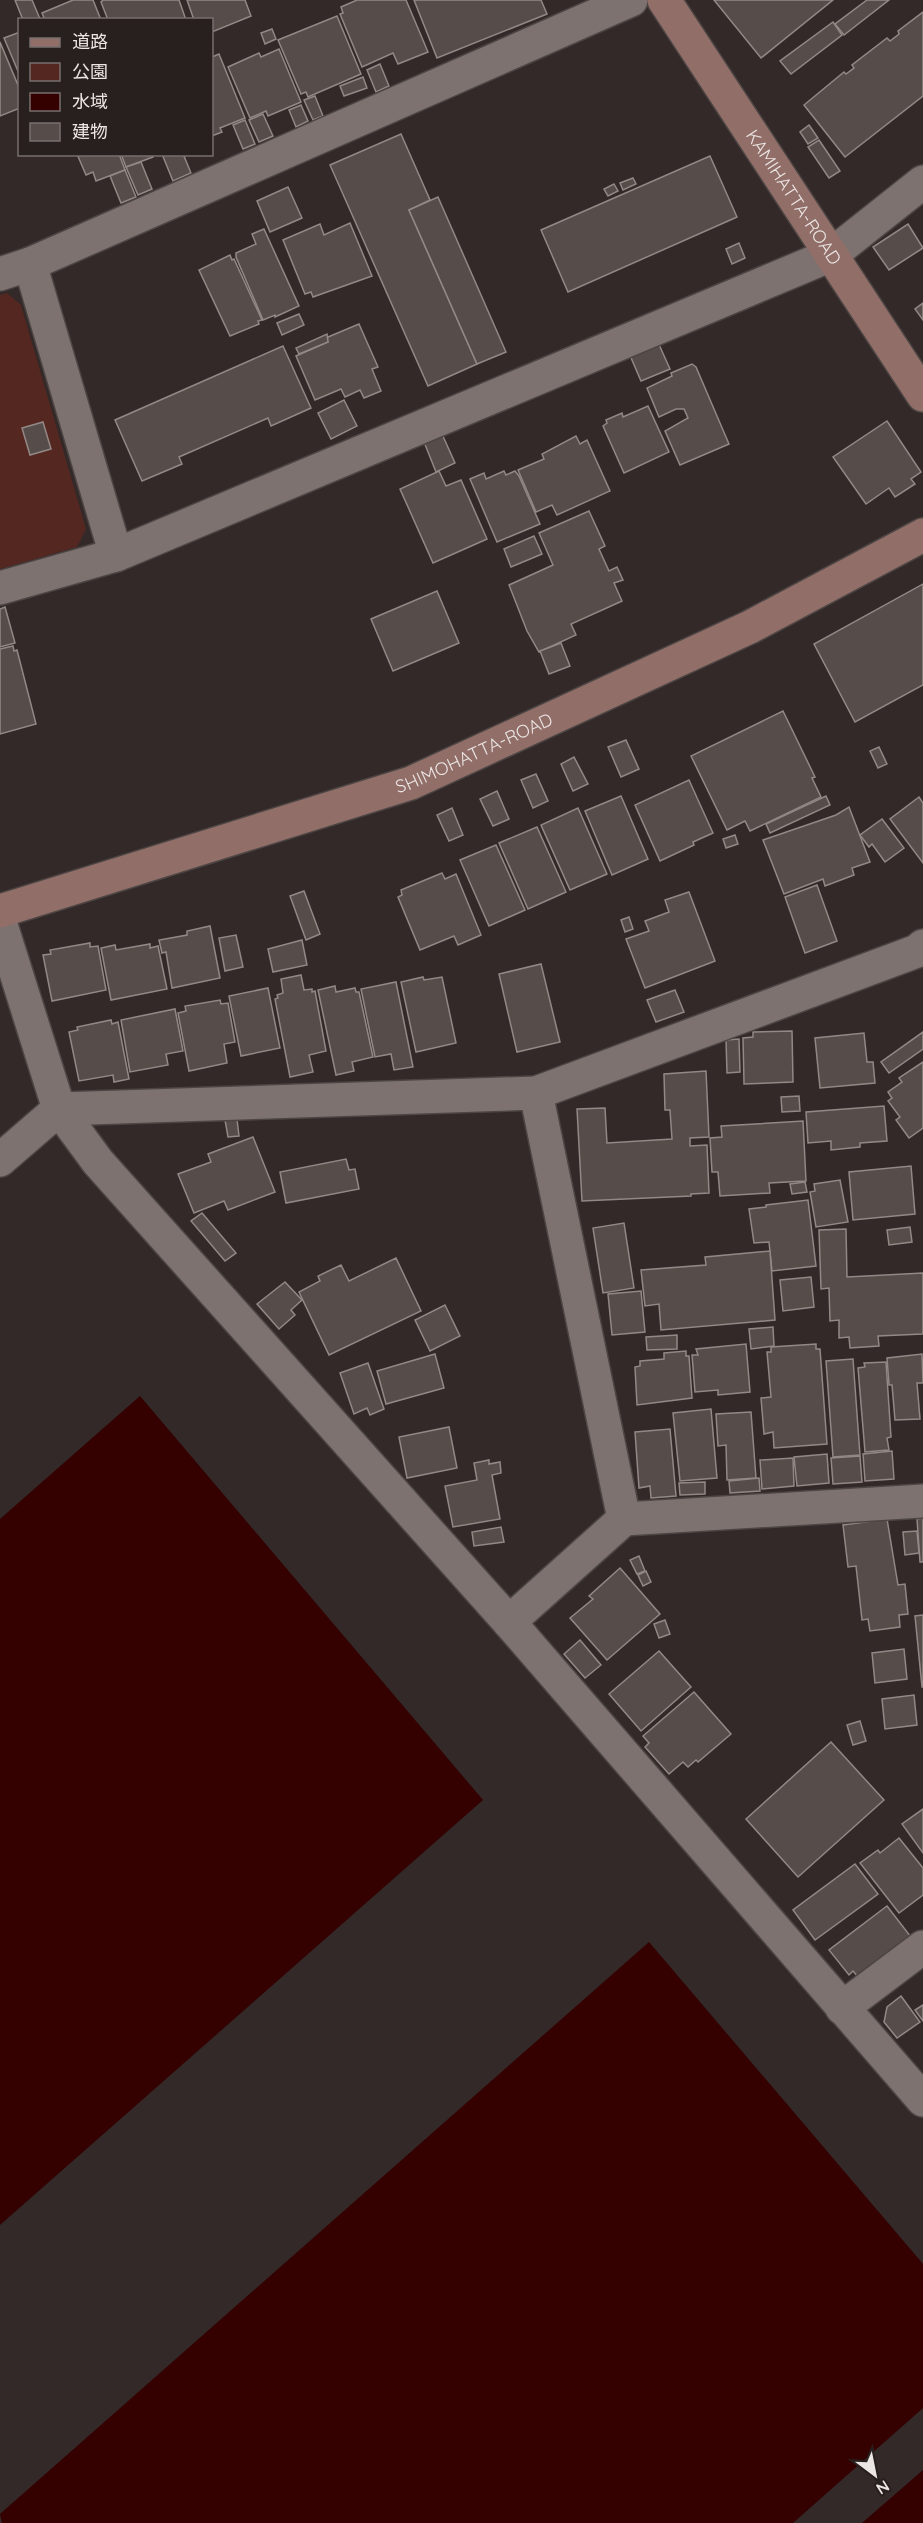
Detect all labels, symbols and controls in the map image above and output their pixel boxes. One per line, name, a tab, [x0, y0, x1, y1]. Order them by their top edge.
legend	[18, 18, 213, 156]
text: 道路	[72, 30, 108, 53]
text: 公園	[72, 60, 108, 83]
text: 水域	[72, 90, 108, 113]
text: 建物	[72, 120, 108, 143]
street label: KAMIHATTA-ROAD	[741, 125, 847, 269]
street label: SHIMOHATTA-ROAD	[393, 707, 556, 798]
north arrow	[845, 2445, 905, 2505]
text: N	[873, 2476, 893, 2499]

